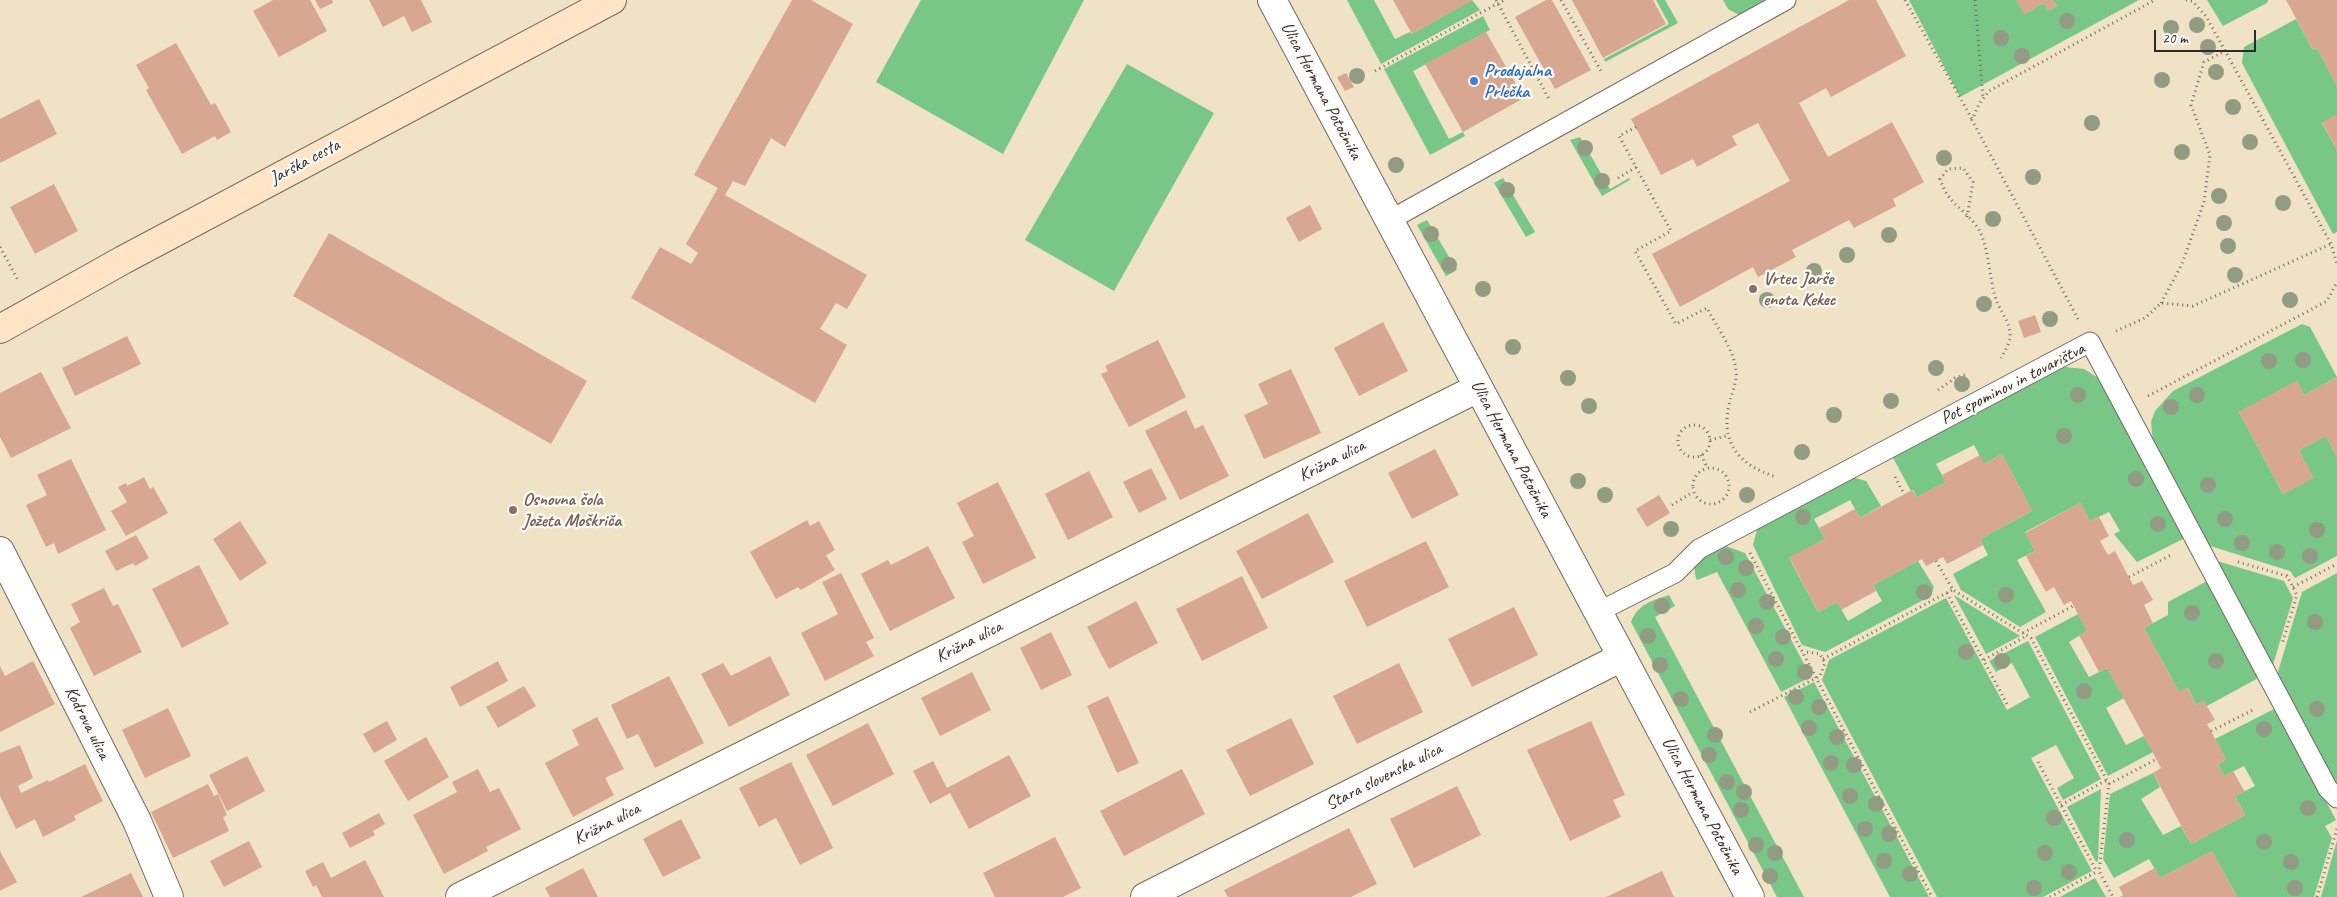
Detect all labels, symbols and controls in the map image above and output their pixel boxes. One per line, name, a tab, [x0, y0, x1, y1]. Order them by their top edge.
street label: Ulica Hermana Potočnika	[1276, 19, 1366, 163]
scale bar	[2157, 20, 2260, 52]
text: 20 m	[2162, 29, 2188, 48]
place label: Prodajalna Prlečka	[1484, 60, 1551, 102]
marker: Prodajalna Prlečka	[1468, 75, 1480, 87]
street label: Jarška cesta	[266, 135, 344, 189]
place label: Vrtec Jarše enota Kekec	[1763, 268, 1835, 310]
marker: Vrtec Jarše enota Kekec	[1747, 283, 1759, 295]
street label: Pot spominov in tovarištva	[1937, 338, 2089, 430]
street label: Ulica Hermana Potočnika	[1466, 377, 1556, 521]
street label: Križna ulica	[1295, 435, 1369, 487]
place label: Osnovna šola Jožeta Moškriča	[523, 489, 621, 532]
marker: Osnovna šola Jožeta Moškriča	[507, 504, 519, 516]
street label: Križna ulica	[932, 616, 1006, 668]
street label: Kodrova ulica	[59, 683, 115, 763]
street label: Ulica Hermana Potočnika	[1657, 734, 1747, 878]
street label: Stara slovenska ulica	[1322, 738, 1446, 816]
street label: Križna ulica	[570, 798, 644, 850]

